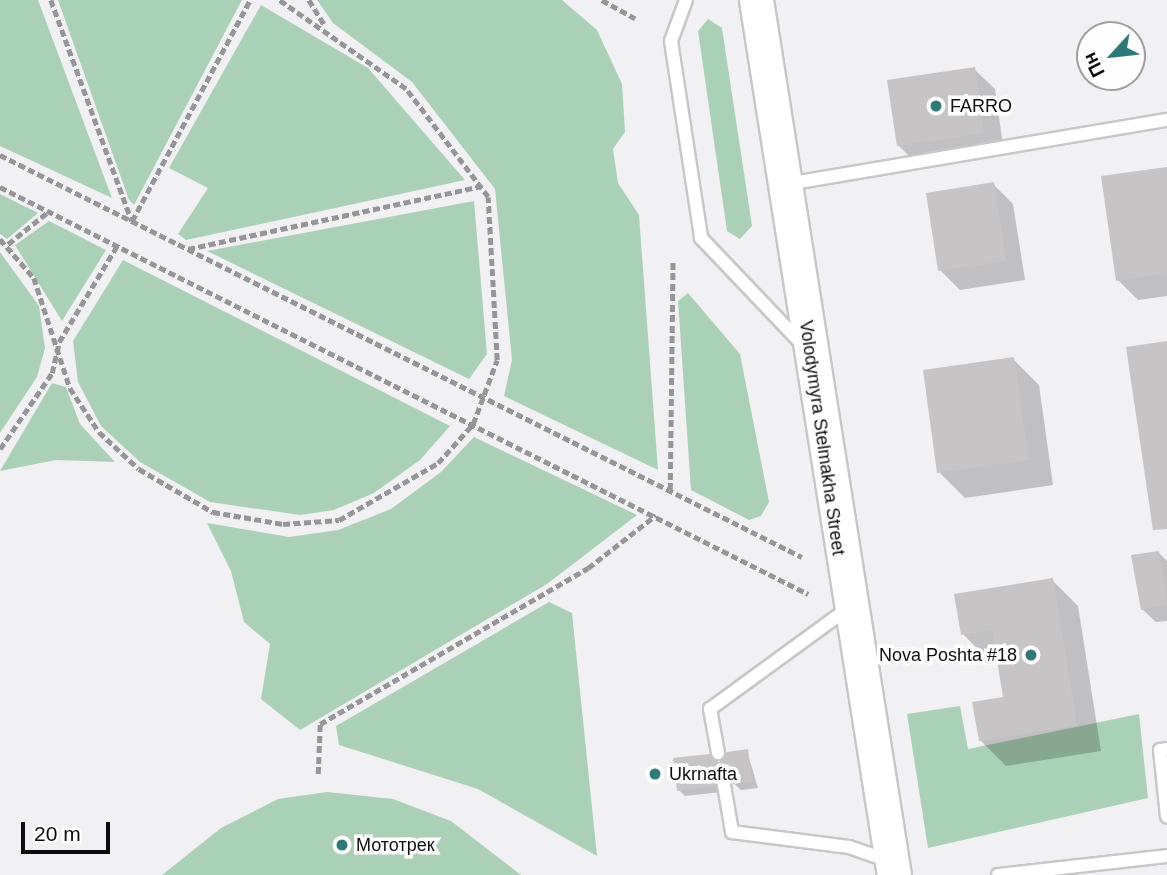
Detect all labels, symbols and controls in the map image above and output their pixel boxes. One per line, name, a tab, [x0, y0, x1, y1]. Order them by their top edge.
north arrow	[1076, 21, 1146, 91]
text: Пн	[1079, 49, 1109, 81]
place label: FARRO	[950, 95, 1012, 117]
marker: FARRO	[928, 98, 944, 114]
street label: Volodymyra Stelmakha Street	[795, 319, 849, 557]
place label: Nova Poshta #18	[879, 644, 1017, 666]
marker: Nova Poshta #18	[1023, 647, 1039, 663]
place label: Ukrnafta	[669, 763, 737, 785]
marker: Ukrnafta	[647, 766, 663, 782]
scale bar	[24, 808, 114, 852]
text: 20 m	[34, 822, 81, 845]
place label: Мототрек	[356, 834, 435, 856]
marker: Мототрек	[334, 837, 350, 853]

